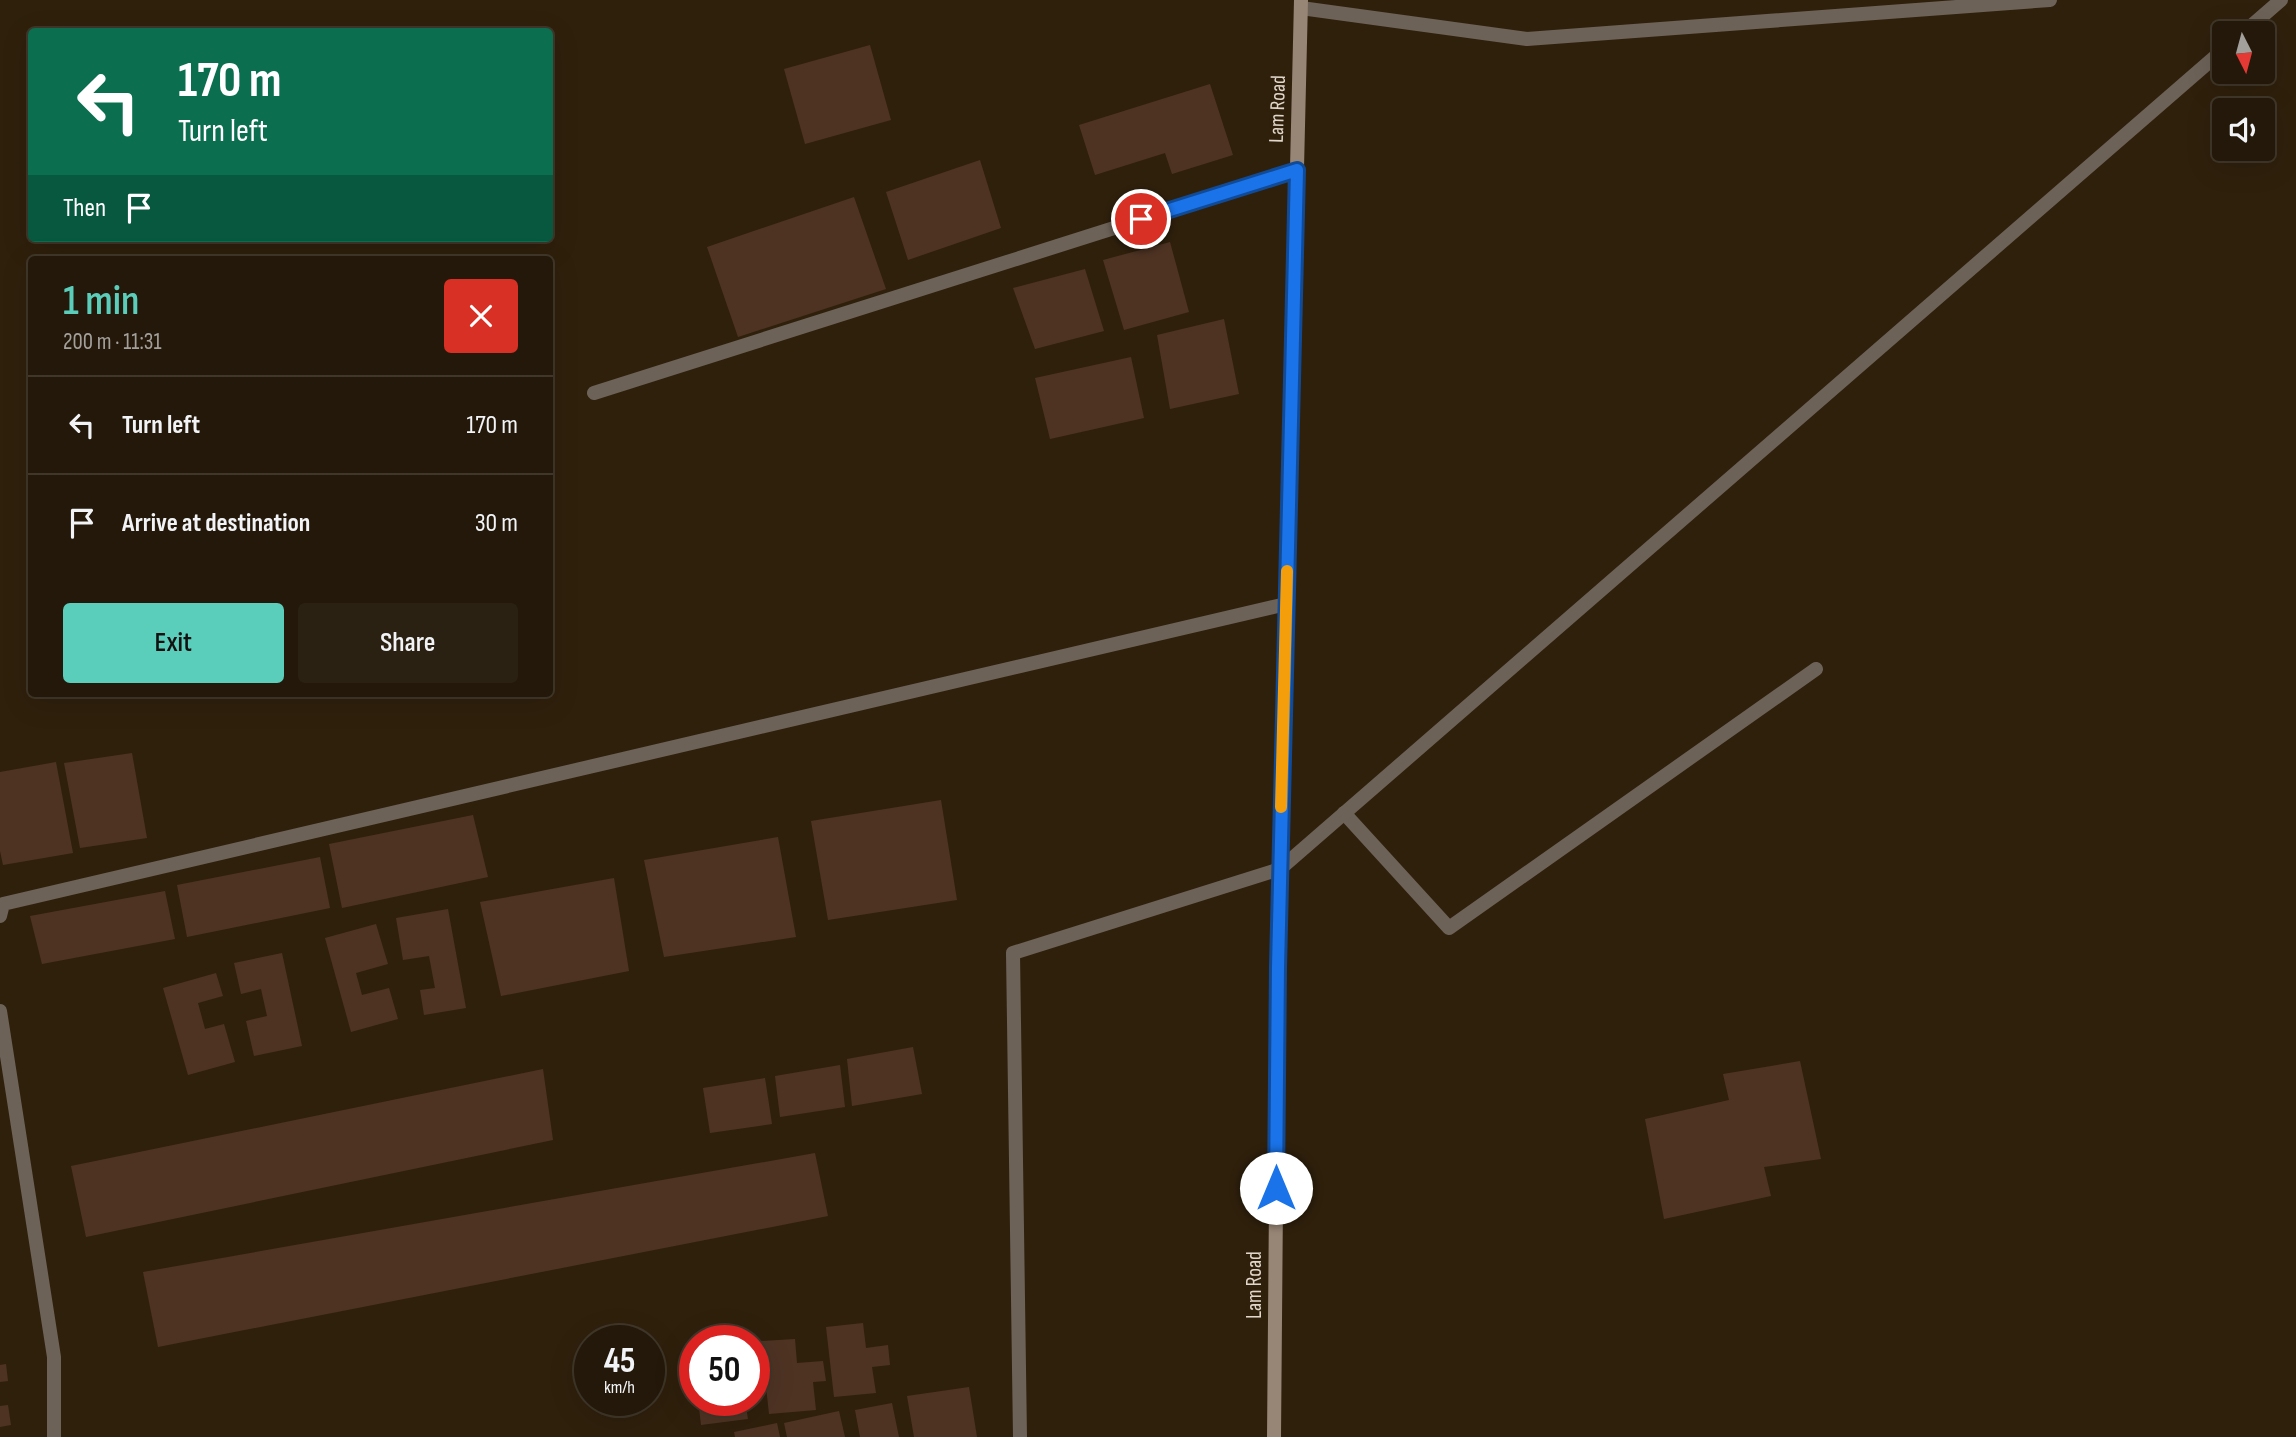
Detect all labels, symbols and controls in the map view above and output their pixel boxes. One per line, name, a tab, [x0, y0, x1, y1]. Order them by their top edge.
north arrow	[2212, 21, 2275, 84]
map controls	[2212, 21, 2275, 161]
text: 170 m	[178, 52, 282, 111]
icon: left	[63, 56, 154, 147]
street label: Lam Road	[1264, 75, 1291, 143]
button: sound	[2212, 98, 2275, 161]
text: Turn left	[178, 112, 268, 151]
icon: arrive	[120, 189, 158, 227]
pin	[1111, 189, 1171, 249]
text: Then	[63, 193, 106, 224]
icon: arrive	[1122, 200, 1160, 238]
text: 1 min	[63, 276, 139, 327]
button: close	[444, 279, 518, 353]
text: 200 m · 11:31	[63, 328, 161, 356]
icon: left	[63, 406, 101, 444]
text: Turn left	[122, 410, 200, 441]
text: 170 m	[466, 410, 518, 441]
icon: arrive	[63, 504, 101, 542]
text: Arrive at destination	[122, 508, 310, 539]
text: 30 m	[475, 508, 518, 539]
button: Exit	[63, 603, 284, 683]
button: Share	[298, 603, 518, 683]
position arrow	[1239, 1151, 1313, 1225]
street label: Lam Road	[1242, 1251, 1267, 1319]
speed limit sign: 50	[679, 1325, 770, 1416]
text: 45	[604, 1340, 635, 1383]
text: km/h	[604, 1377, 635, 1398]

